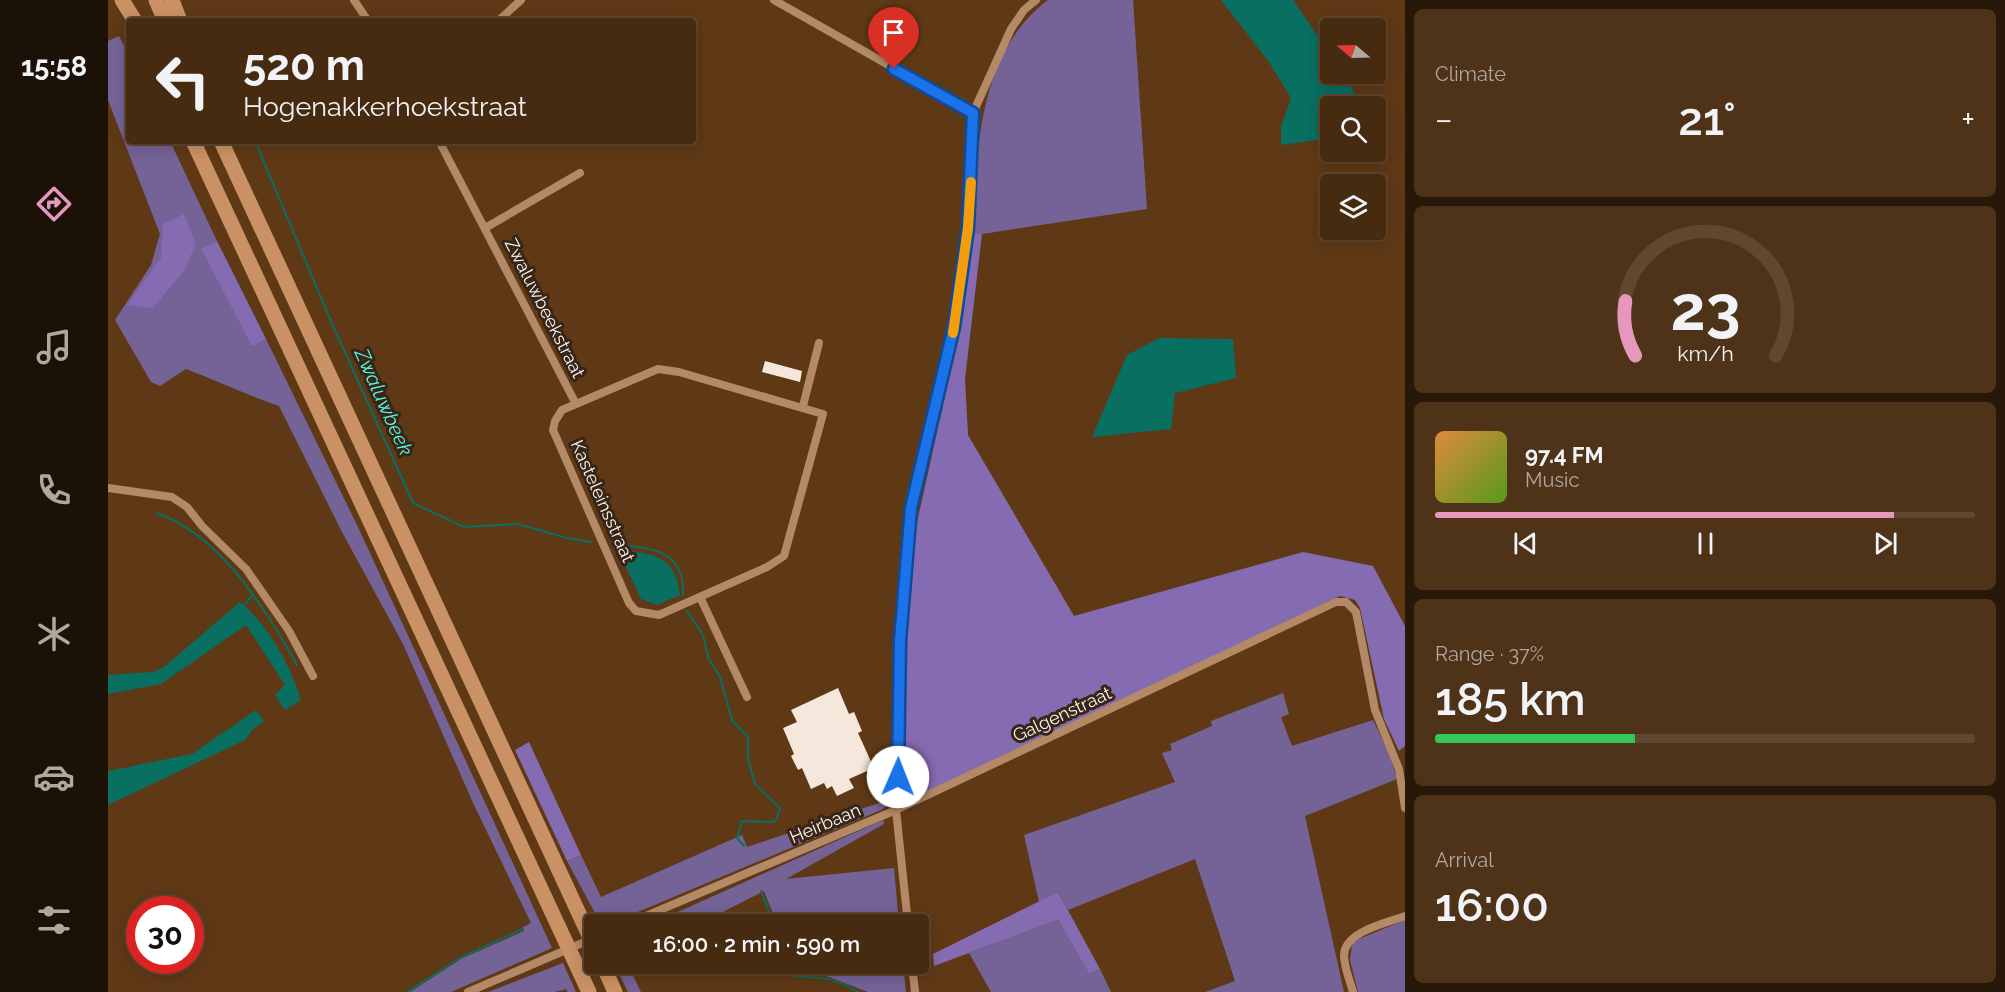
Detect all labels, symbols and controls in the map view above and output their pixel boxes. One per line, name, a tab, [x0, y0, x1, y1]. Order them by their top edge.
pin	[868, 7, 919, 69]
icon: arrive	[877, 16, 910, 49]
north arrow	[1320, 18, 1386, 84]
map controls	[1320, 18, 1386, 240]
text: 520 m	[243, 41, 365, 90]
icon: left	[144, 42, 222, 120]
text: 15:58	[21, 51, 87, 82]
text: Climate	[1435, 62, 1506, 86]
text: Hogenakkerhoekstraat	[243, 91, 527, 122]
text: 21°	[1678, 93, 1736, 146]
button: search	[1320, 96, 1386, 162]
text: −	[1435, 100, 1453, 139]
text: +	[1961, 100, 1975, 139]
button: layers	[1320, 174, 1386, 240]
icon: directions	[33, 183, 75, 225]
street label: Zwaluwbeekstraat	[501, 235, 589, 381]
text: 23	[1670, 272, 1740, 346]
icon: music	[33, 326, 75, 368]
text: km/h	[1677, 342, 1733, 367]
water label: Zwaluwbeek	[349, 344, 418, 459]
street label: Kasteleinsstraat	[567, 437, 639, 565]
text: 97.4 FM	[1525, 442, 1604, 468]
text: Music	[1525, 468, 1579, 492]
icon: phone	[33, 469, 75, 511]
icon: previous	[1509, 527, 1542, 560]
icon: pause	[1689, 527, 1722, 560]
icon: next	[1869, 527, 1902, 560]
icon: climate	[33, 613, 75, 655]
text: Range · 37%	[1435, 642, 1544, 666]
text: 185 km	[1435, 673, 1586, 726]
street label: Galgenstraat	[1009, 682, 1115, 746]
position arrow	[866, 745, 930, 809]
icon: car	[33, 756, 75, 798]
street label: Heirbaan	[786, 799, 864, 847]
text: Arrival	[1435, 848, 1494, 872]
text: 16:00	[1435, 879, 1549, 932]
speed limit sign: 30	[126, 896, 204, 974]
icon: filters	[33, 899, 75, 941]
text: 16:00 · 2 min · 590 m	[653, 931, 860, 957]

